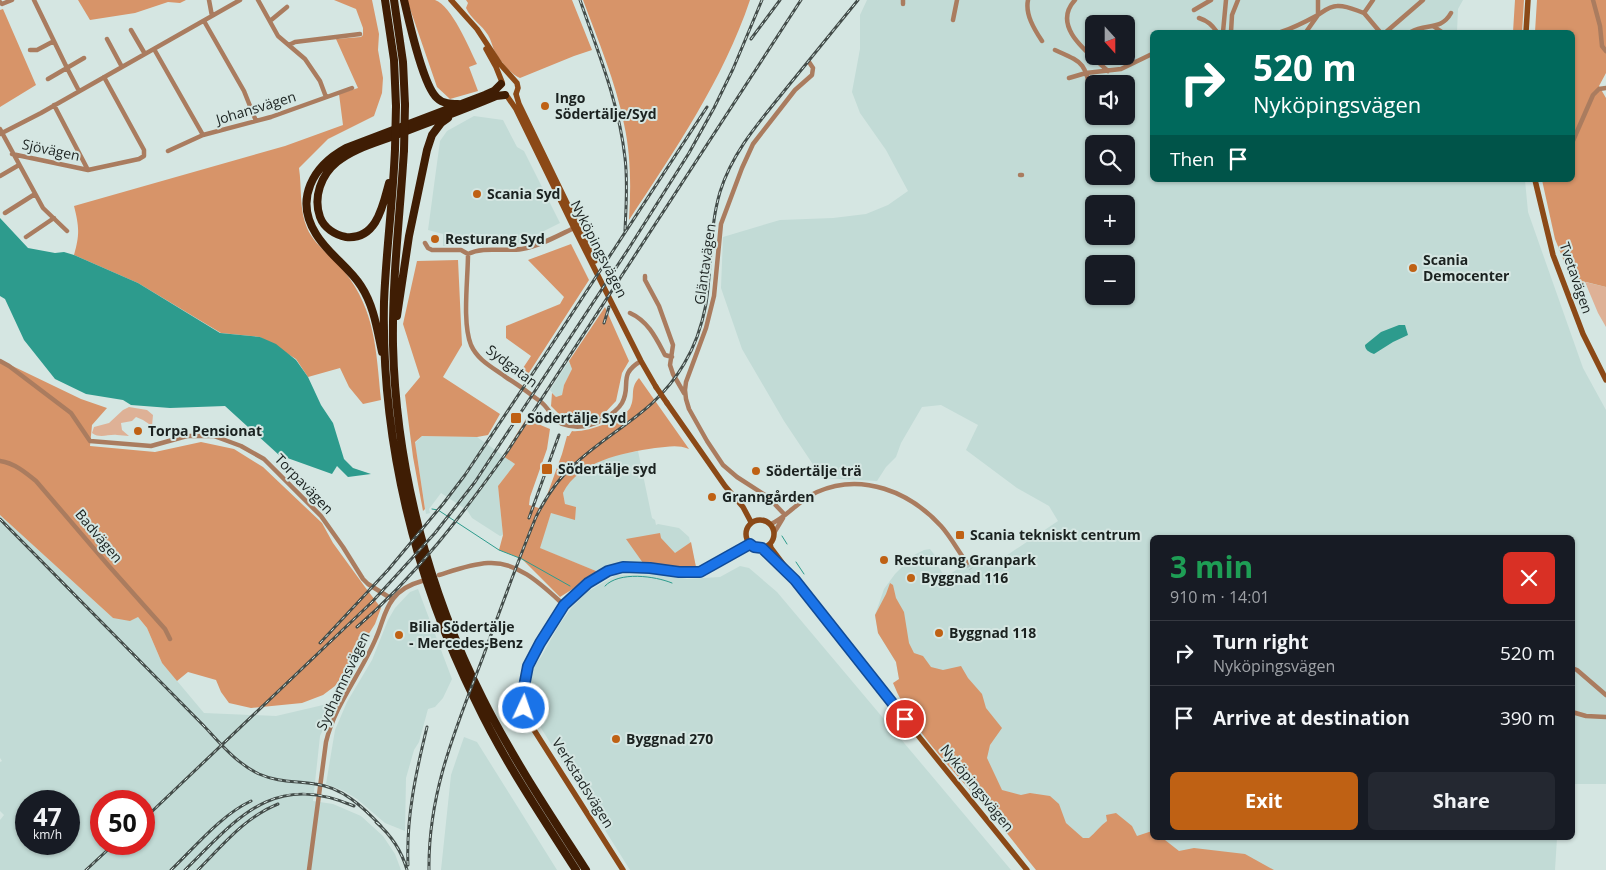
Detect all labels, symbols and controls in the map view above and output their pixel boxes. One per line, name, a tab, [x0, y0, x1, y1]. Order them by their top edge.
north arrow	[1085, 15, 1135, 65]
map controls	[1085, 15, 1135, 305]
text: 520 m	[1253, 44, 1357, 91]
icon: right	[1170, 50, 1235, 115]
button: sound	[1085, 75, 1135, 125]
street label: Johansvägen	[212, 86, 298, 129]
place label: Ingo Södertälje/Syd	[555, 88, 657, 123]
text: Nyköpingsvägen	[1253, 89, 1421, 119]
marker: Ingo Södertälje/Syd	[539, 100, 551, 112]
street label: Sjövägen	[21, 134, 82, 165]
button: search	[1085, 135, 1135, 185]
icon: arrive	[1224, 145, 1252, 173]
text: Then	[1170, 146, 1214, 172]
place label: Scania Syd	[487, 184, 560, 203]
marker: Scania Syd	[471, 188, 483, 200]
button: +	[1085, 195, 1135, 245]
street label: Nyköpingsvägen	[567, 197, 632, 301]
street label: Gläntavägen	[689, 222, 720, 306]
place label: Resturang Syd	[445, 229, 545, 248]
marker: Resturang Syd	[429, 233, 441, 245]
street label: Tvetavägen	[1555, 240, 1598, 316]
place label: Scania Democenter	[1423, 250, 1510, 285]
button: −	[1085, 255, 1135, 305]
marker: Scania Democenter	[1407, 262, 1419, 274]
street label: Sydgatan	[483, 340, 542, 391]
place label: Södertälje Syd	[527, 408, 626, 427]
marker: Södertälje Syd	[509, 411, 523, 425]
place label: Torpa Pensionat	[148, 421, 262, 440]
marker: Torpa Pensionat	[132, 425, 144, 437]
street label: Torpavägen	[271, 449, 338, 518]
place label: Södertälje syd	[558, 459, 657, 478]
place label: Södertälje trä	[766, 461, 862, 480]
marker: Södertälje syd	[540, 462, 554, 476]
marker: Södertälje trä	[750, 465, 762, 477]
place label: Granngården	[722, 487, 814, 506]
marker: Granngården	[706, 491, 718, 503]
street label: Badvägen	[71, 505, 127, 566]
place label: Scania tekniskt centrum	[970, 525, 1141, 544]
marker: Scania tekniskt centrum	[954, 529, 966, 541]
text: 3 min	[1170, 546, 1253, 587]
place label: Resturang Granpark	[894, 550, 1036, 569]
button: close	[1503, 552, 1555, 604]
marker: Resturang Granpark	[878, 554, 890, 566]
place label: Byggnad 116	[921, 568, 1008, 587]
marker: Byggnad 116	[905, 572, 917, 584]
text: 910 m · 14:01	[1170, 586, 1270, 608]
place label: Bilia Södertälje - Mercedes-Benz	[409, 617, 523, 652]
place label: Byggnad 118	[949, 623, 1036, 642]
marker: Byggnad 118	[933, 627, 945, 639]
street label: Sydhamnsvägen	[311, 628, 374, 733]
marker: Bilia Södertälje - Mercedes-Benz	[393, 629, 405, 641]
text: Turn right	[1213, 629, 1308, 655]
icon: right	[1170, 639, 1198, 667]
text: 520 m	[1500, 640, 1555, 666]
text: Nyköpingsvägen	[1213, 655, 1335, 677]
position arrow	[497, 681, 549, 733]
pin	[884, 698, 926, 740]
icon: arrive	[1170, 704, 1198, 732]
icon: arrive	[891, 705, 919, 733]
text: Arrive at destination	[1213, 705, 1410, 731]
text: 390 m	[1500, 705, 1555, 731]
place label: Byggnad 270	[626, 729, 713, 748]
marker: Byggnad 270	[610, 733, 622, 745]
street label: Verkstadsvägen	[548, 734, 619, 831]
street label: Nyköpingsvägen	[936, 740, 1018, 835]
button: Exit	[1170, 772, 1358, 830]
button: Share	[1368, 772, 1555, 830]
speed limit sign: 50	[90, 790, 155, 855]
text: 47	[33, 799, 62, 833]
text: km/h	[33, 826, 62, 843]

